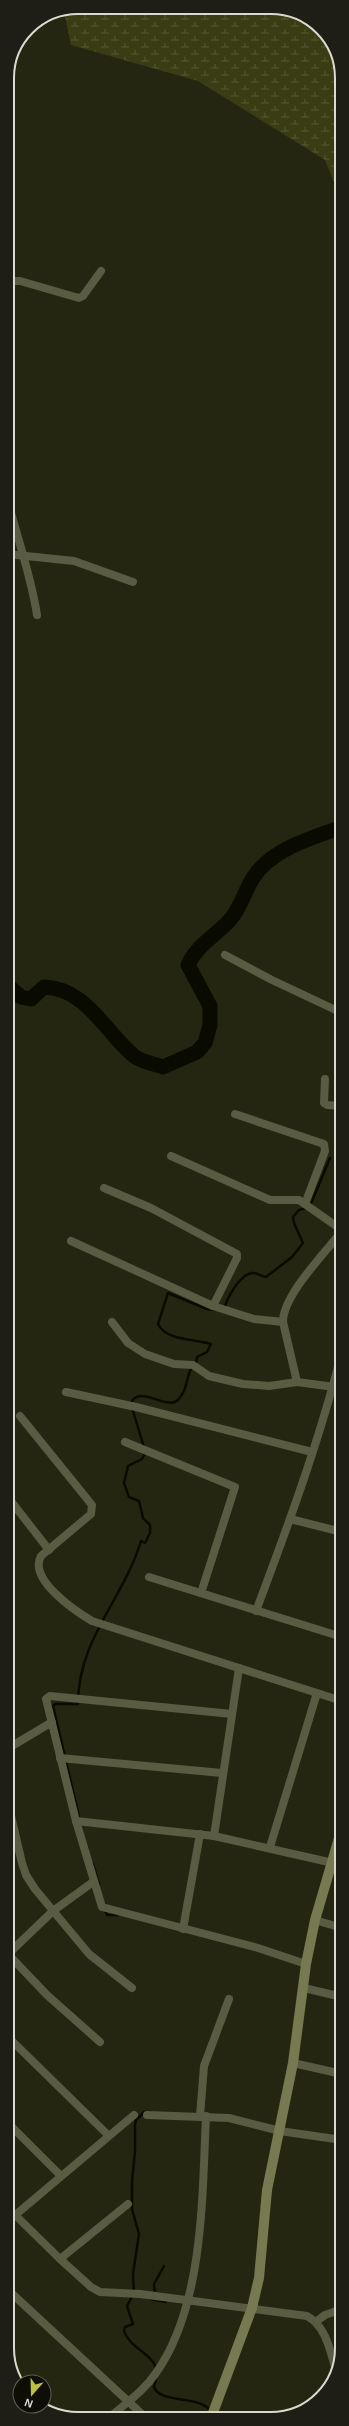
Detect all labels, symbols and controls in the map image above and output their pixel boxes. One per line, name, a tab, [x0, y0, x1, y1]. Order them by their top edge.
north arrow	[12, 2374, 52, 2414]
text: N	[23, 2396, 34, 2410]

